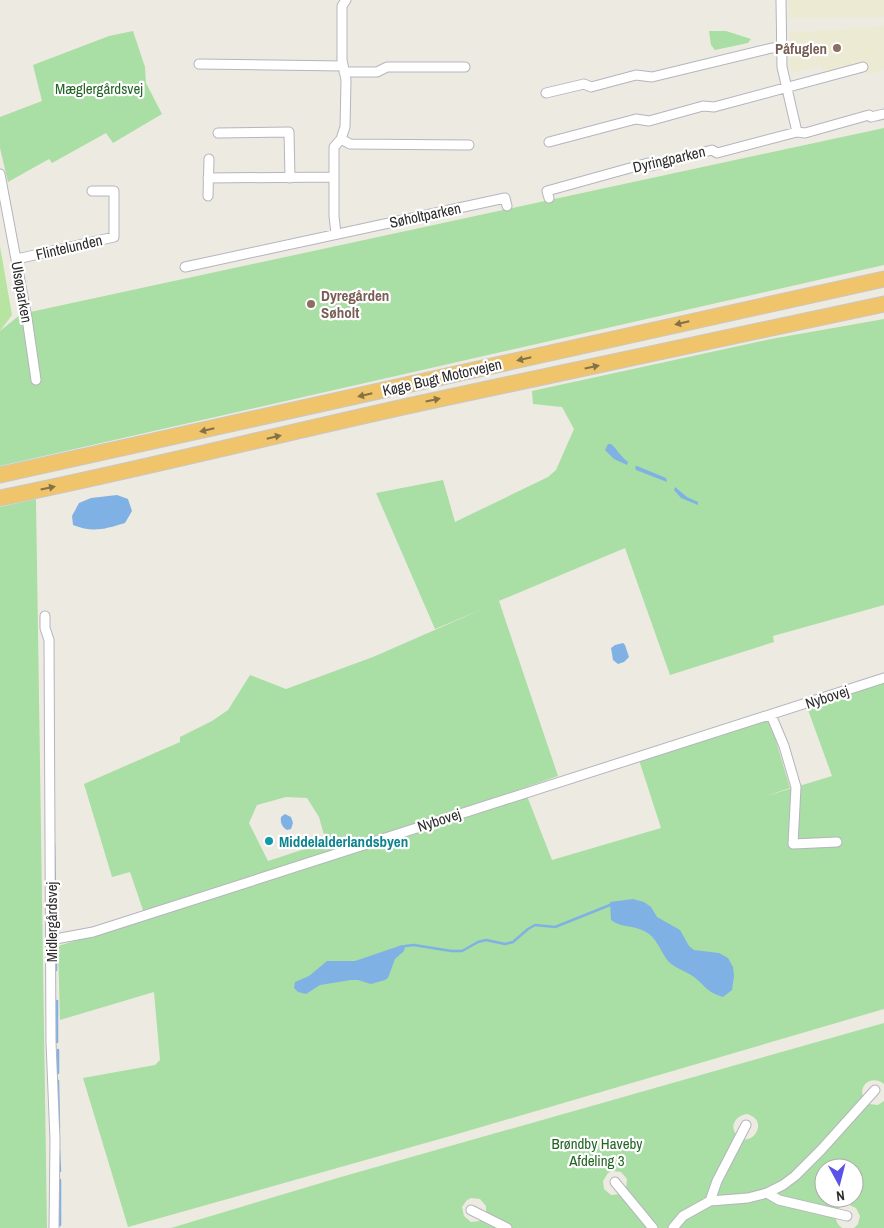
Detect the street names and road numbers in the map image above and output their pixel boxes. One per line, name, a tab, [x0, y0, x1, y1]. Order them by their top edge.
street label: Dyringparken	[631, 140, 707, 178]
street label: Søholtparken	[387, 197, 463, 233]
street label: Flintelunden	[34, 229, 104, 265]
street label: Ulsøparken	[6, 260, 38, 324]
street label: Køge Bugt Motorvejen	[380, 353, 504, 401]
street label: Nybovej	[803, 680, 851, 714]
street label: Nybovej	[415, 803, 463, 837]
street label: Midlergårdsvej	[41, 882, 62, 962]

